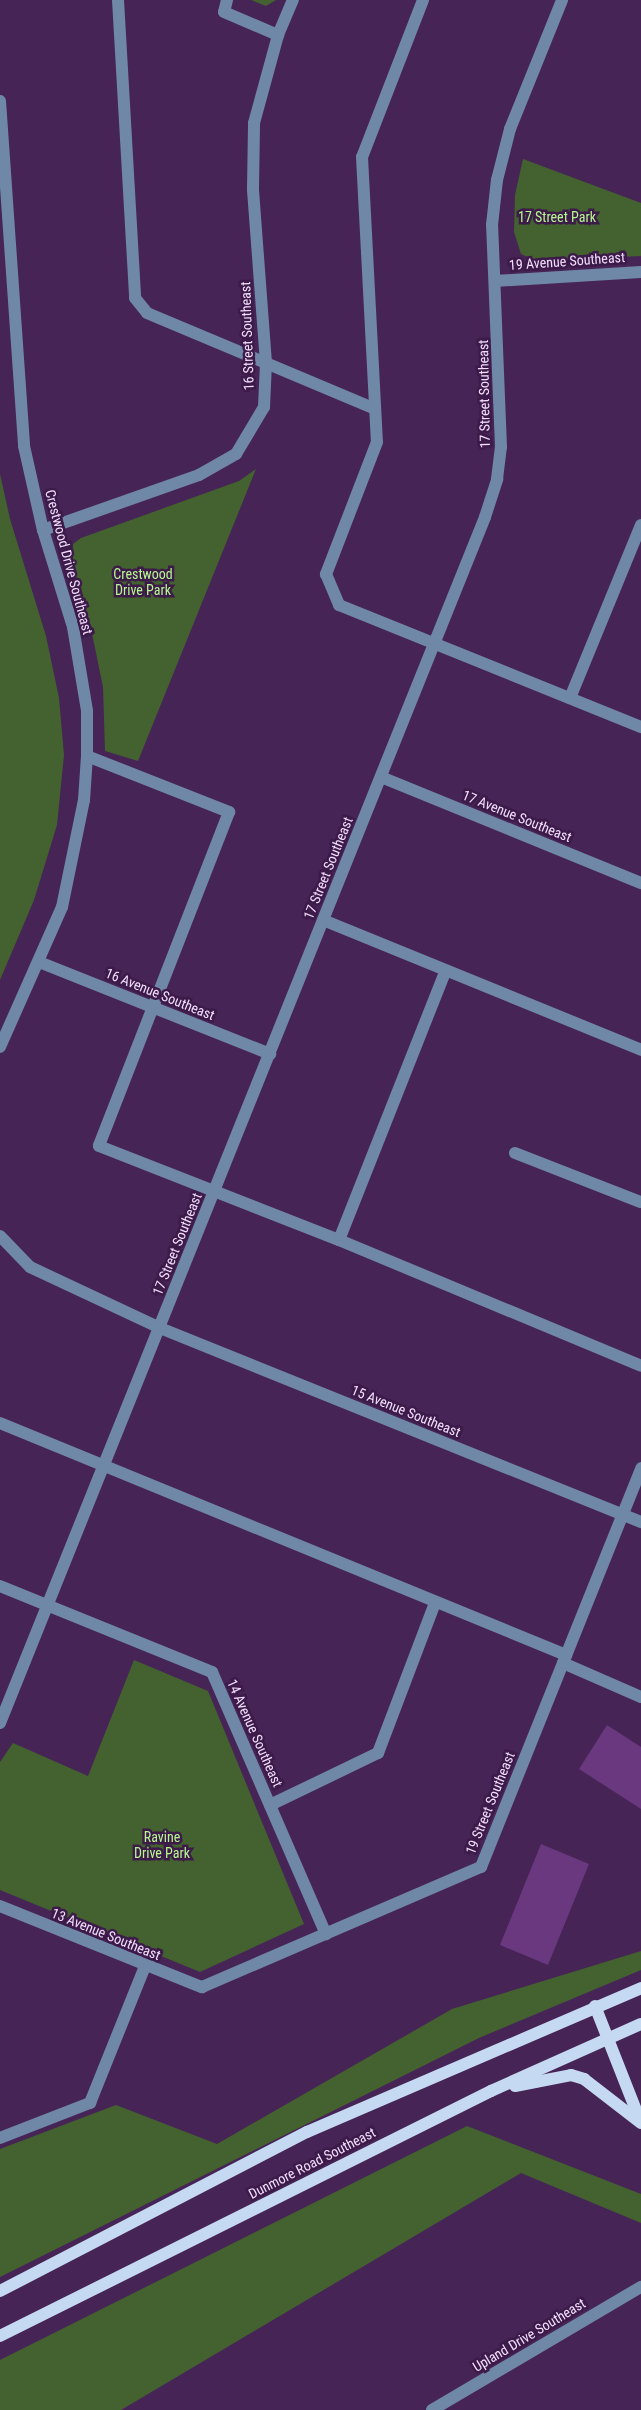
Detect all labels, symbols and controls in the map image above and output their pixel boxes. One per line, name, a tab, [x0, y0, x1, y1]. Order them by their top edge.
park label: 17 Street Park	[518, 209, 596, 225]
street label: 19 Avenue Southeast	[508, 249, 626, 273]
street label: 16 Street Southeast	[237, 281, 257, 391]
street label: 17 Street Southeast	[475, 339, 493, 449]
street label: Crestwood Drive Southeast	[42, 488, 96, 636]
park label: Crestwood Drive Park	[113, 566, 173, 598]
street label: 17 Avenue Southeast	[460, 786, 574, 846]
street label: 17 Street Southeast	[300, 814, 356, 922]
street label: 16 Avenue Southeast	[103, 964, 217, 1024]
street label: 17 Street Southeast	[149, 1190, 205, 1298]
street label: 15 Avenue Southeast	[349, 1381, 463, 1441]
street label: 14 Avenue Southeast	[224, 1676, 286, 1790]
street label: 19 Street Southeast	[462, 1749, 518, 1857]
park label: Ravine Drive Park	[134, 1829, 190, 1861]
street label: 13 Avenue Southeast	[49, 1904, 163, 1964]
street label: Dunmore Road Southeast	[246, 2124, 378, 2202]
street label: Upland Drive Southeast	[470, 2295, 588, 2375]

